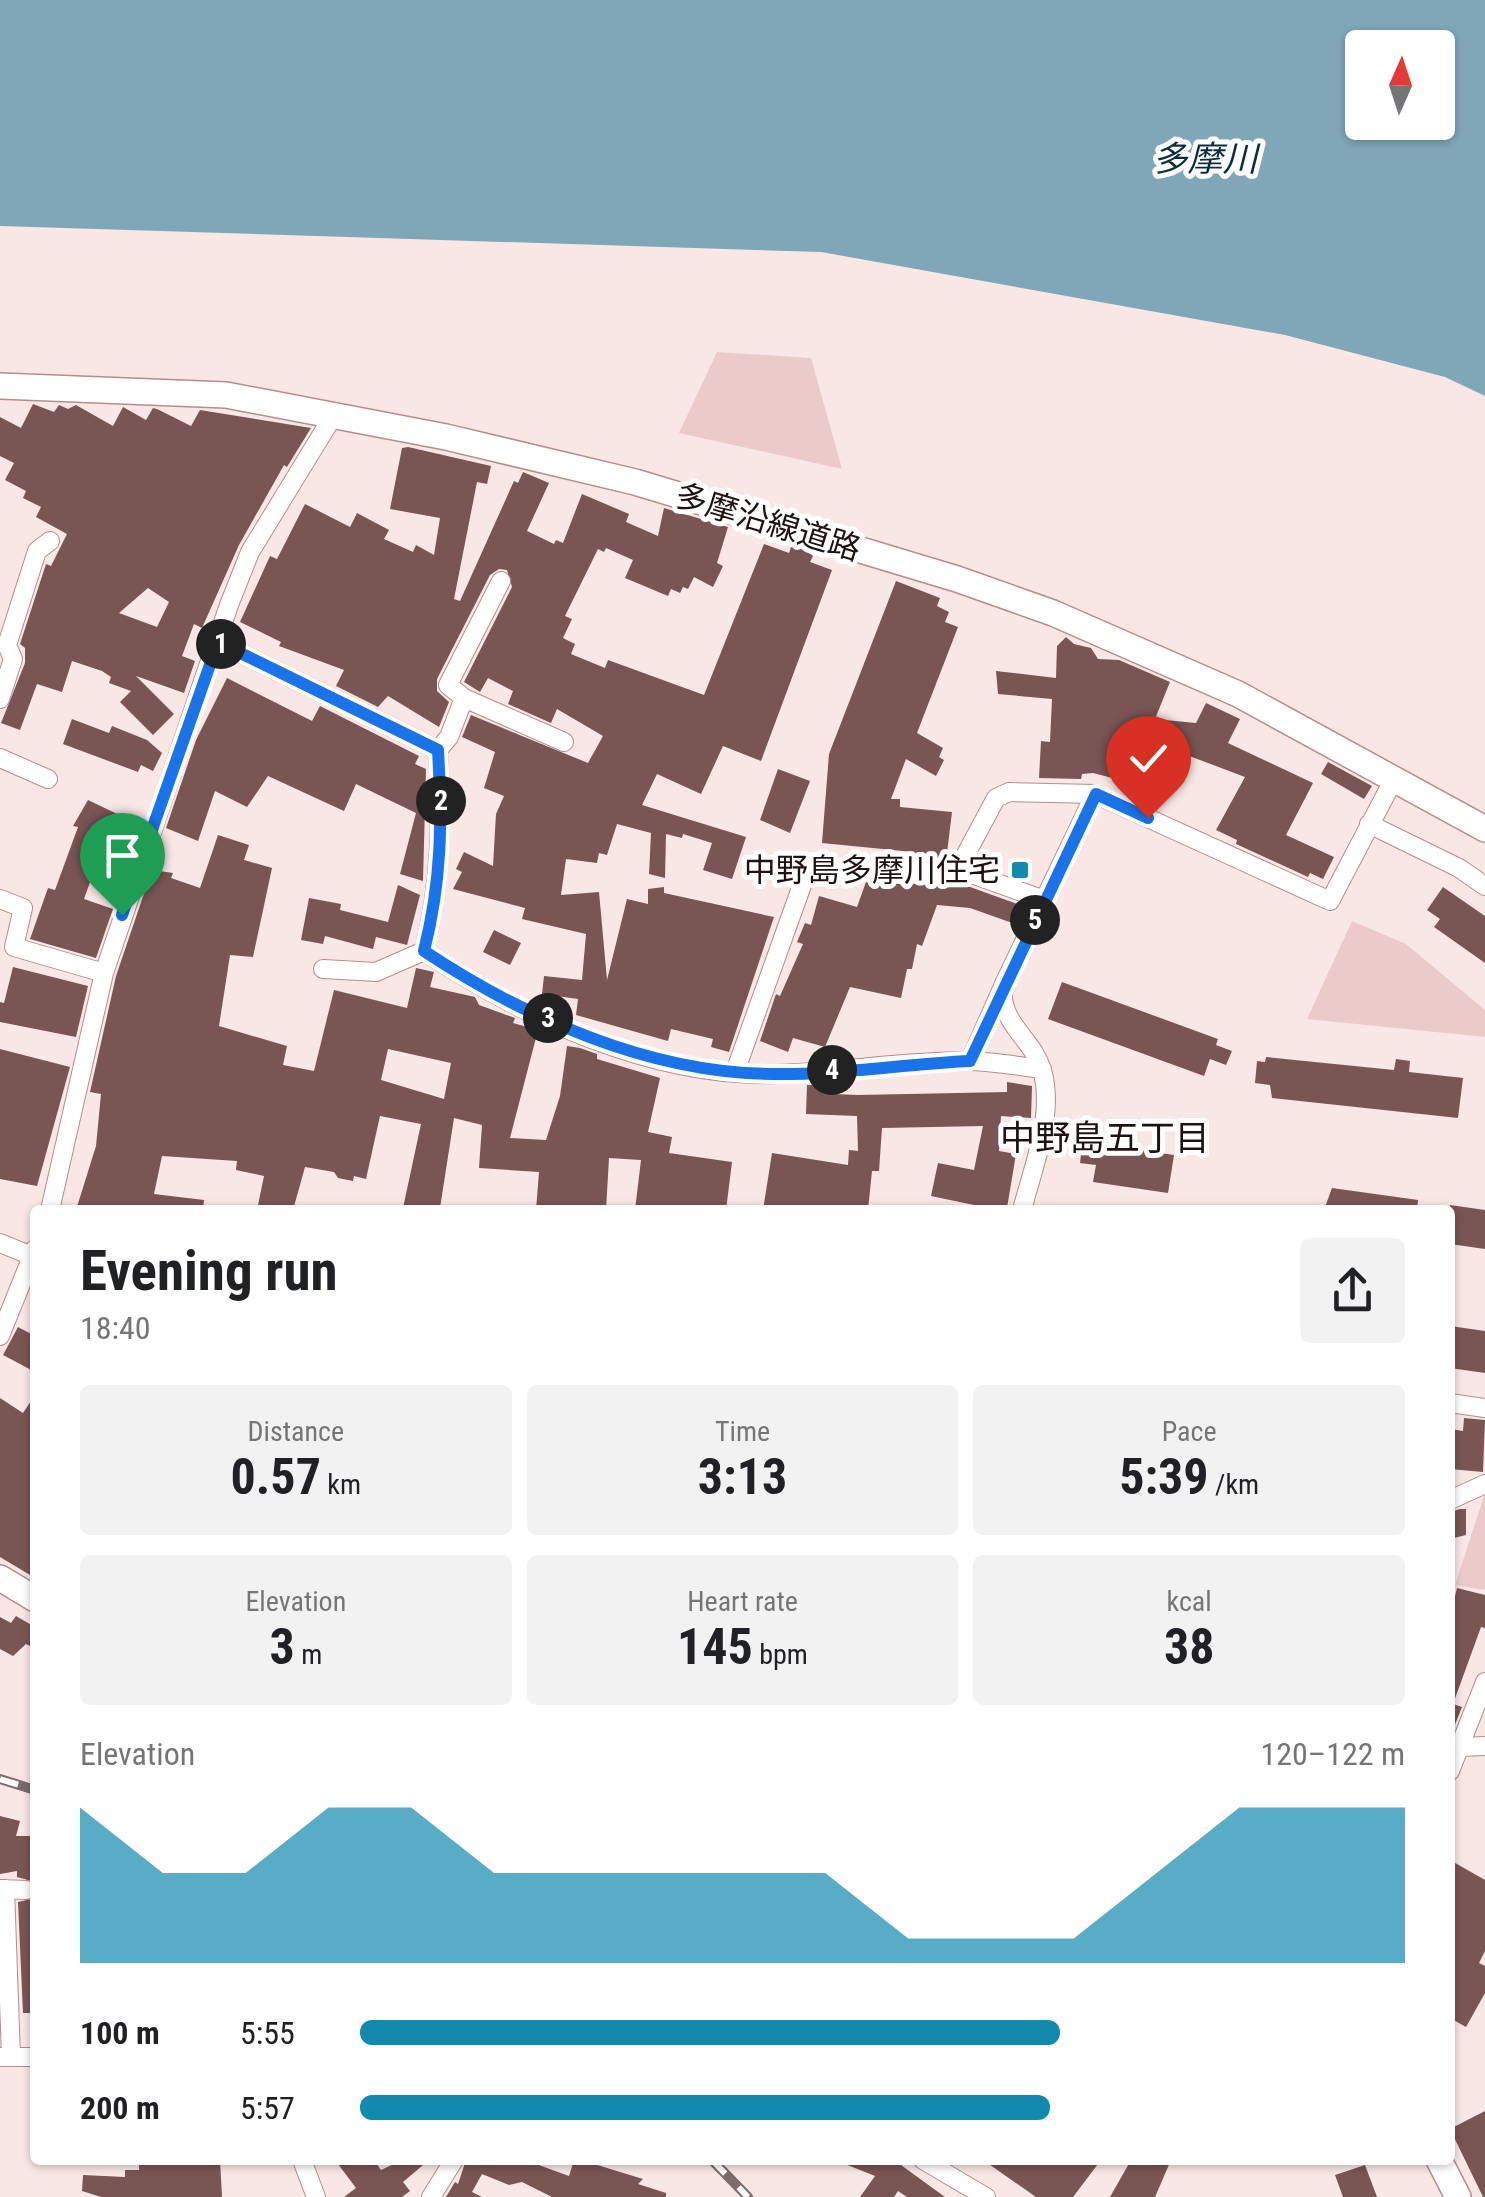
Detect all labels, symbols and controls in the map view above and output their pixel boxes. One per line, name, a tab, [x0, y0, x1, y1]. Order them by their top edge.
north arrow	[1345, 30, 1455, 140]
map controls	[1345, 30, 1455, 140]
water label: 多摩川	[1152, 139, 1261, 180]
street label: 多摩沿線道路	[671, 476, 865, 568]
pin: 1	[196, 619, 246, 669]
text: 1	[214, 627, 228, 660]
pin	[1106, 716, 1191, 819]
icon: check	[1121, 731, 1176, 786]
pin: 2	[416, 776, 466, 826]
text: 2	[434, 784, 448, 817]
pin	[80, 813, 165, 916]
icon: arrive	[95, 828, 150, 883]
place label: 中野島多摩川住宅	[744, 851, 1000, 889]
marker: 中野島多摩川住宅	[1009, 859, 1031, 881]
pin: 5	[1010, 895, 1060, 945]
text: 5	[1028, 903, 1042, 936]
pin: 3	[523, 993, 573, 1043]
text: 3	[541, 1001, 555, 1034]
pin: 4	[807, 1045, 857, 1095]
text: 4	[825, 1053, 839, 1086]
district label: 中野島五丁目	[1000, 1118, 1210, 1159]
button: share	[1300, 1238, 1405, 1343]
text: Evening run	[80, 1239, 338, 1303]
text: 18:40	[80, 1309, 151, 1347]
text: Distance	[248, 1415, 344, 1448]
text: Time	[715, 1415, 770, 1448]
text: Pace	[1162, 1415, 1217, 1448]
text: 0.57	[231, 1448, 321, 1506]
text: 3:13	[698, 1448, 787, 1506]
text: 5:39	[1119, 1448, 1209, 1506]
text: km	[321, 1468, 361, 1501]
text: /km	[1209, 1468, 1259, 1501]
text: Elevation	[245, 1585, 346, 1618]
text: Heart rate	[687, 1585, 798, 1618]
text: kcal	[1167, 1585, 1212, 1618]
text: 3	[269, 1618, 295, 1676]
text: 145	[677, 1618, 753, 1676]
text: 38	[1164, 1618, 1214, 1676]
text: m	[295, 1638, 322, 1671]
text: bpm	[753, 1638, 808, 1671]
text: Elevation	[80, 1735, 195, 1773]
text: 120–122 m	[1260, 1735, 1405, 1773]
text: 100 m	[80, 2014, 160, 2052]
text: 5:55	[240, 2014, 295, 2052]
text: 200 m	[80, 2089, 160, 2127]
text: 5:57	[240, 2089, 295, 2127]

